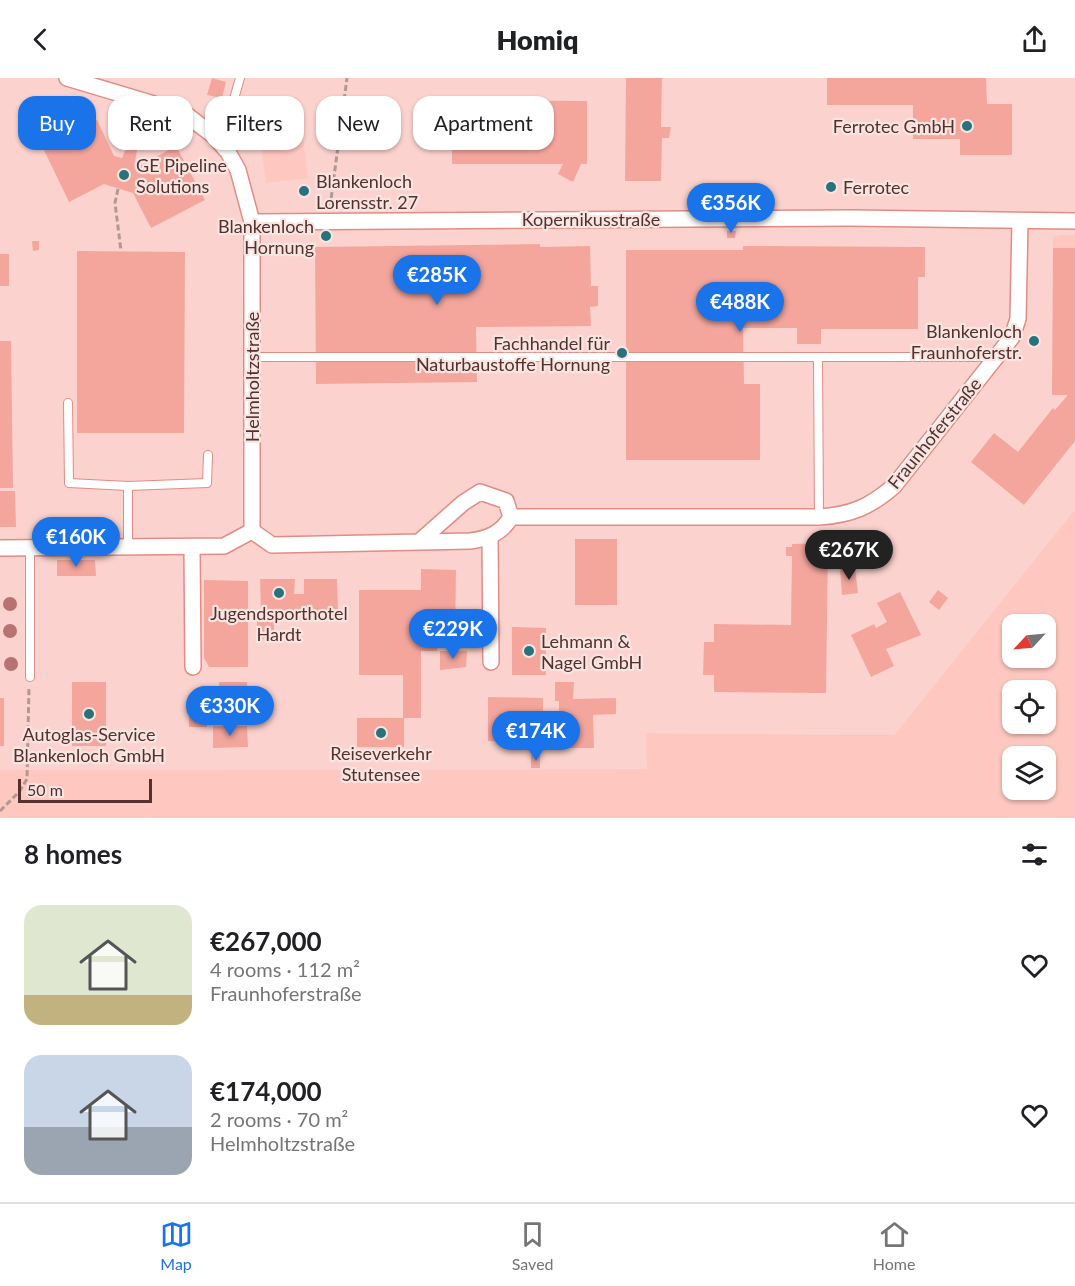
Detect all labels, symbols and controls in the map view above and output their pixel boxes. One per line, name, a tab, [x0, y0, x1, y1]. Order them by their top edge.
icon: back	[24, 23, 57, 56]
text: Homiq	[497, 23, 578, 56]
icon: share	[1018, 23, 1051, 56]
chip: Buy	[18, 96, 96, 150]
chip: Rent	[108, 96, 193, 150]
chip: Filters	[205, 96, 304, 150]
chip: New	[316, 96, 401, 150]
chip: Apartment	[413, 96, 554, 150]
place label: Ferrotec GmbH	[833, 115, 955, 137]
marker: Ferrotec GmbH	[960, 119, 974, 133]
place label: GE Pipeline Solutions	[136, 154, 227, 197]
marker: GE Pipeline Solutions	[117, 168, 131, 182]
place label: Blankenloch Lorensstr. 27	[316, 170, 418, 213]
place label: Ferrotec	[843, 176, 910, 198]
marker: Ferrotec	[824, 180, 838, 194]
pin: €356K	[689, 183, 773, 234]
marker: Blankenloch Lorensstr. 27	[297, 184, 311, 198]
text: €356K	[701, 190, 761, 214]
street label: Kopernikusstraße	[522, 208, 660, 230]
place label: Blankenloch Hornung	[218, 215, 314, 258]
marker: Blankenloch Hornung	[319, 229, 333, 243]
pin: €285K	[395, 255, 479, 306]
text: €285K	[407, 262, 467, 286]
pin: €488K	[698, 282, 782, 333]
text: €488K	[710, 289, 770, 313]
street label: Helmholtzstraße	[241, 312, 263, 442]
place label: Blankenloch Fraunhoferstr.	[911, 320, 1022, 363]
place label: Fachhandel für Naturbaustoffe Hornung	[416, 332, 610, 375]
marker: Blankenloch Fraunhoferstr.	[1027, 334, 1041, 348]
marker: Fachhandel für Naturbaustoffe Hornung	[615, 346, 629, 360]
street label: Fraunhoferstraße	[883, 373, 985, 493]
pin: €160K	[34, 517, 118, 568]
text: €160K	[46, 524, 106, 548]
pin: €267K	[807, 530, 891, 581]
text: €267K	[819, 537, 879, 561]
marker: Jugendsporthotel Hardt	[272, 586, 286, 600]
place label: Jugendsporthotel Hardt	[210, 602, 348, 645]
pin: €229K	[411, 609, 495, 660]
north arrow	[1002, 614, 1056, 668]
map controls	[1002, 614, 1056, 800]
text: €229K	[423, 616, 483, 640]
place label: Lehmann & Nagel GmbH	[541, 630, 642, 673]
marker: Lehmann & Nagel GmbH	[522, 644, 536, 658]
button: locate	[1002, 680, 1056, 734]
pin: €330K	[188, 686, 272, 737]
text: €330K	[200, 693, 260, 717]
marker: Autoglas-Service Blankenloch GmbH	[82, 707, 96, 721]
pin: €174K	[494, 711, 578, 762]
text: €174K	[506, 718, 566, 742]
place label: Autoglas-Service Blankenloch GmbH	[13, 723, 165, 766]
marker: Reiseverkehr Stutensee	[374, 726, 388, 740]
place label: Reiseverkehr Stutensee	[330, 742, 432, 785]
button: layers	[1002, 746, 1056, 800]
scale bar	[18, 776, 152, 804]
text: 50 m	[27, 780, 63, 799]
text: 8 homes	[24, 838, 122, 870]
icon: filters	[1018, 838, 1051, 871]
text: €267,000	[210, 925, 322, 957]
icon: home	[72, 929, 144, 1001]
icon: heart	[1018, 949, 1051, 982]
text: 4 rooms · 112 m²	[210, 957, 360, 981]
text: Fraunhoferstraße	[210, 981, 362, 1005]
text: €174,000	[210, 1075, 322, 1107]
icon: home	[72, 1079, 144, 1151]
icon: heart	[1018, 1099, 1051, 1132]
text: 2 rooms · 70 m²	[210, 1107, 348, 1131]
text: Helmholtzstraße	[210, 1131, 355, 1155]
tab: Map	[160, 1218, 193, 1273]
tab: Saved	[512, 1218, 554, 1273]
tab: Home	[873, 1218, 915, 1273]

